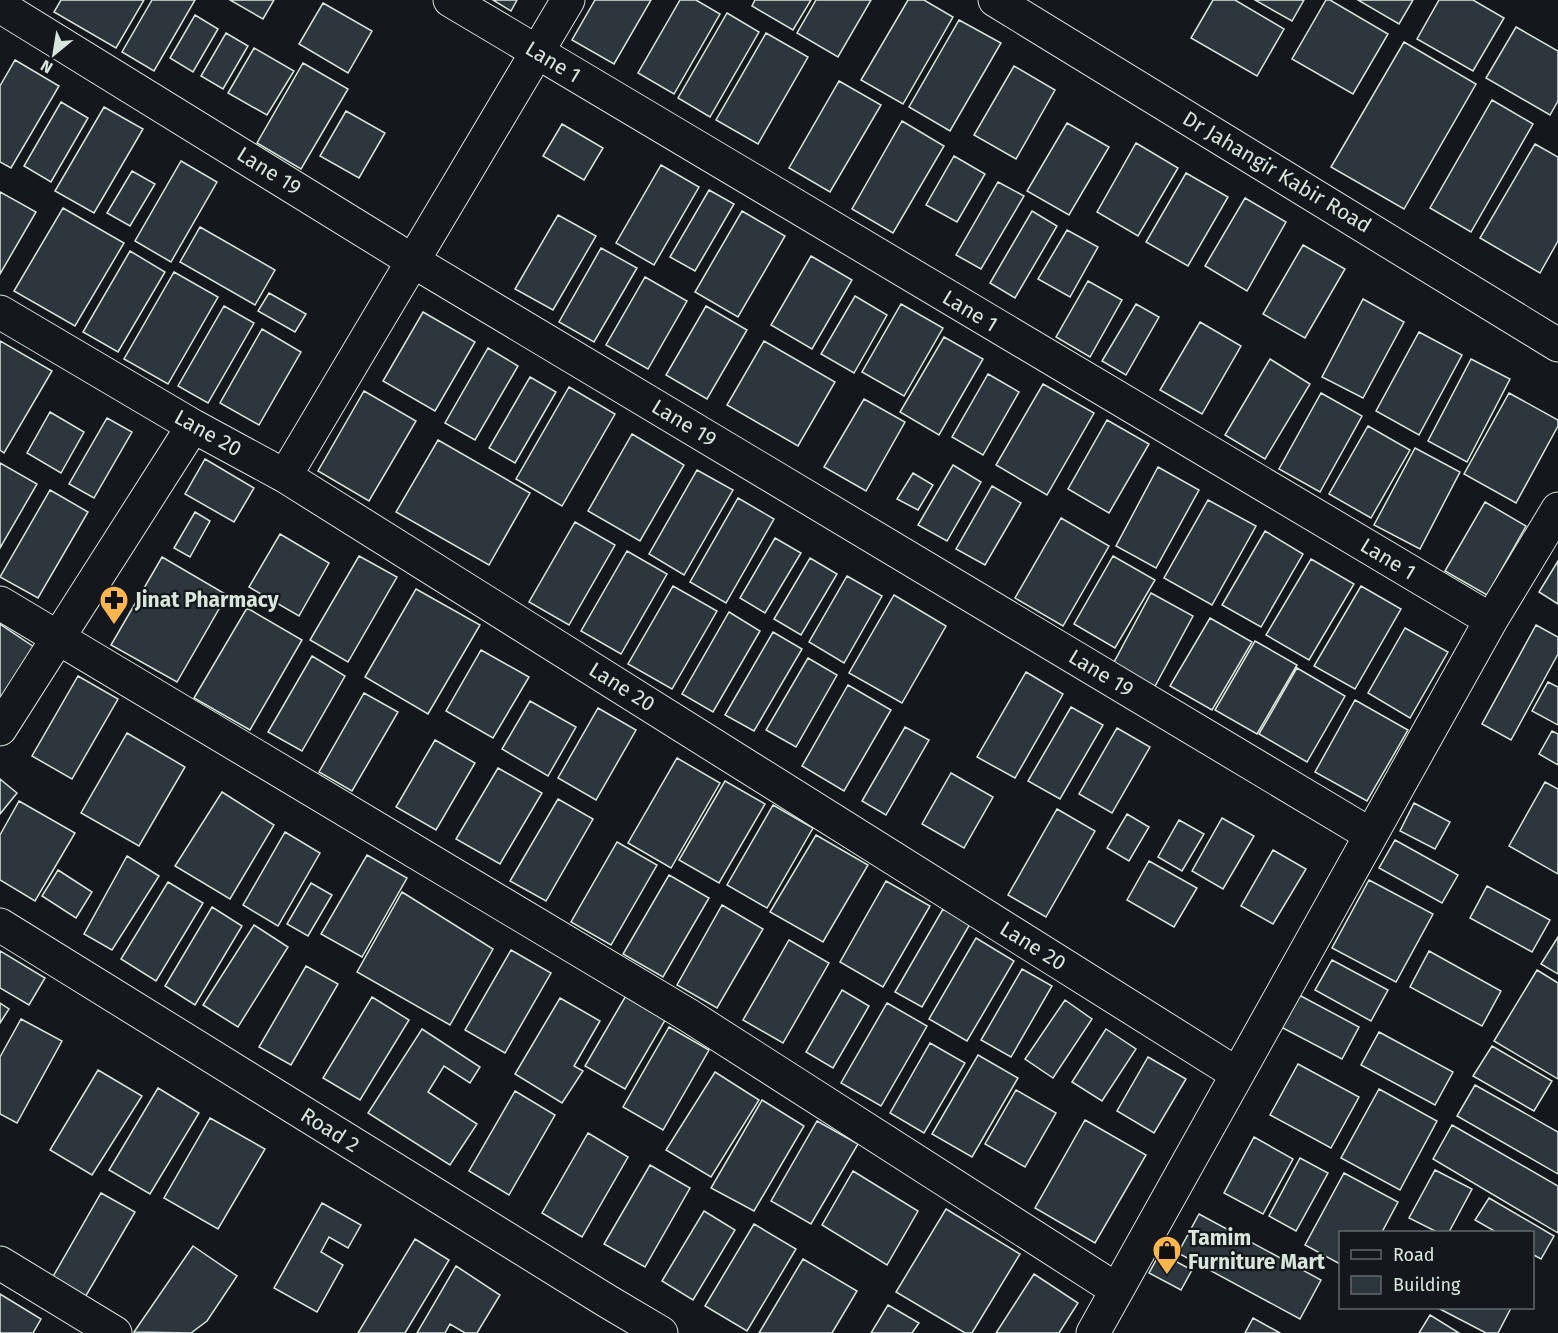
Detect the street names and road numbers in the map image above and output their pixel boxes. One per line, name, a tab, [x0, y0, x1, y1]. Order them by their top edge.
street label: Lane 1	[521, 35, 585, 89]
street label: Dr Jahangir Kabir Road	[1178, 105, 1376, 239]
street label: Lane 19	[232, 141, 306, 201]
street label: Lane 1	[938, 284, 1002, 338]
street label: Lane 19	[647, 394, 721, 452]
street label: Lane 20	[170, 404, 246, 462]
street label: Lane 1	[1356, 532, 1420, 586]
street label: Lane 19	[1064, 644, 1138, 702]
street label: Lane 20	[584, 657, 660, 717]
street label: Lane 20	[995, 916, 1071, 976]
street label: Road 2	[296, 1102, 364, 1158]

